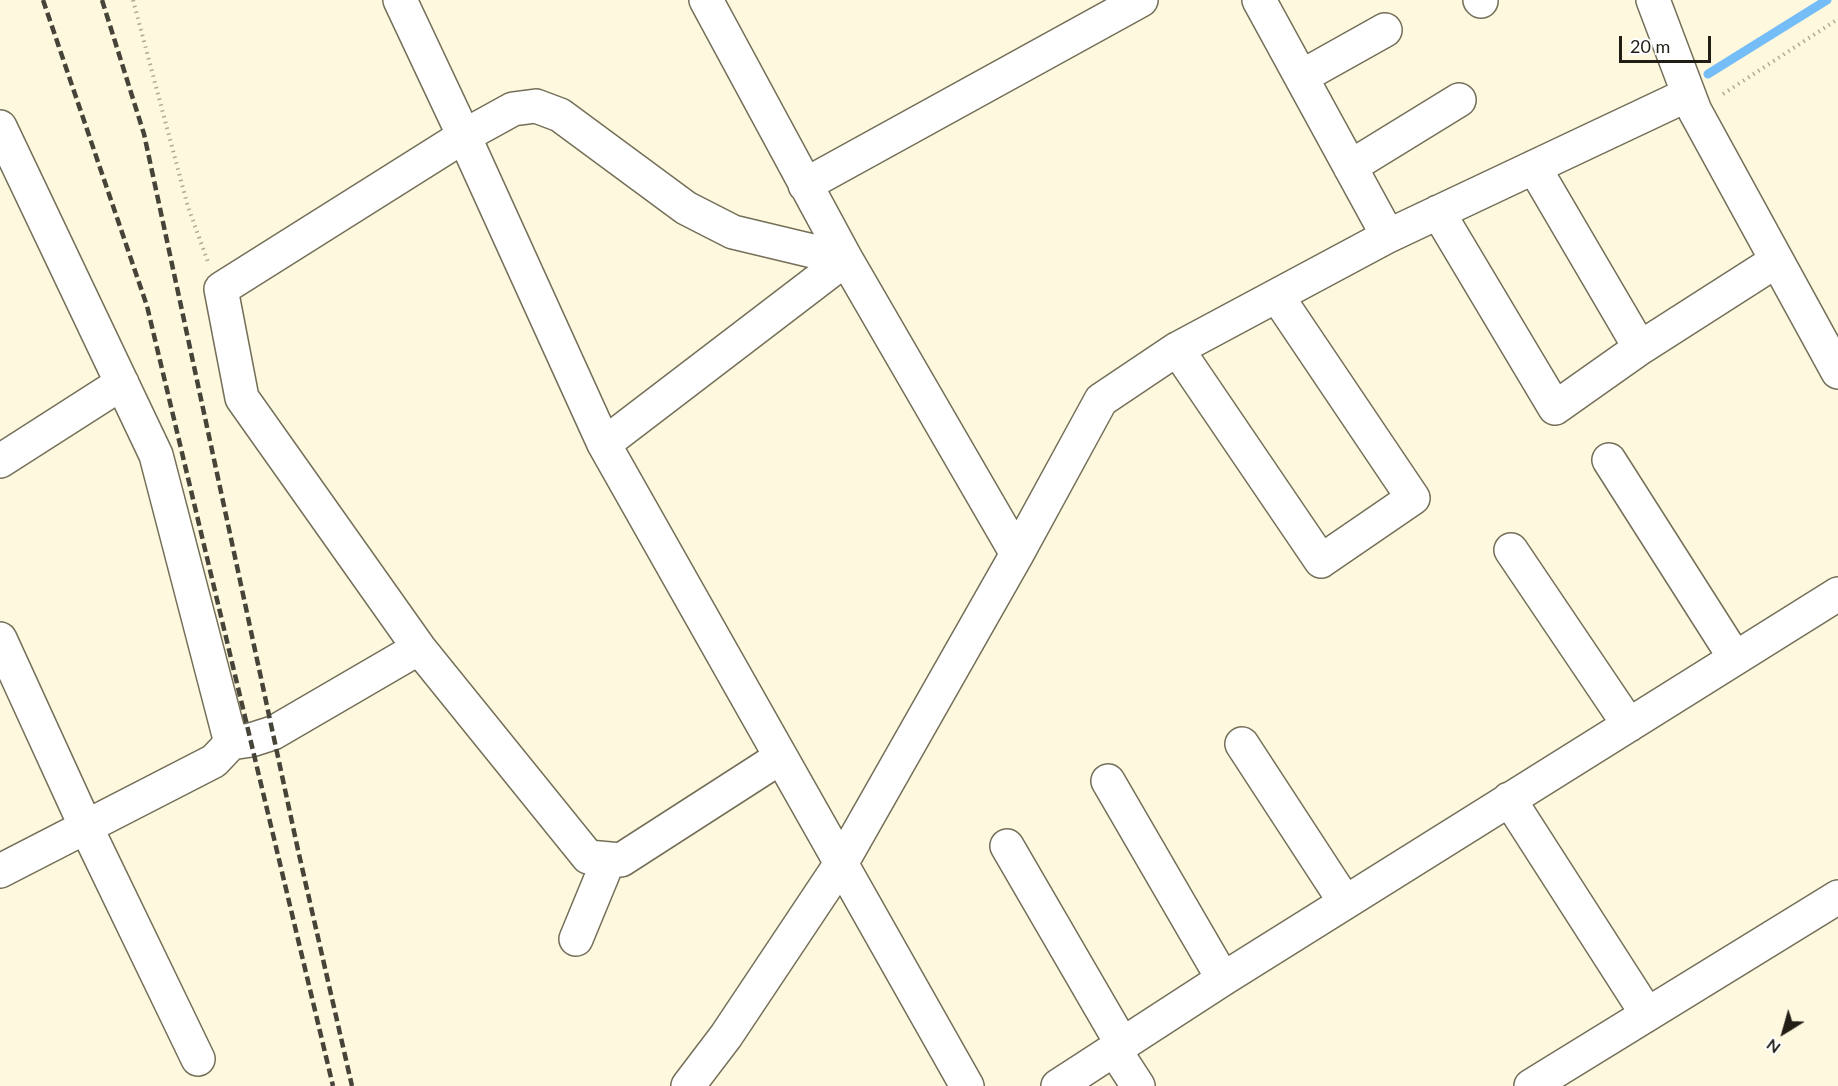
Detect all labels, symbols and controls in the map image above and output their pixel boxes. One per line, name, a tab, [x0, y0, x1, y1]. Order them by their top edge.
scale bar	[1622, 24, 1714, 62]
text: 20 m	[1630, 35, 1670, 57]
north arrow	[1754, 1002, 1814, 1062]
text: N	[1762, 1035, 1784, 1058]

